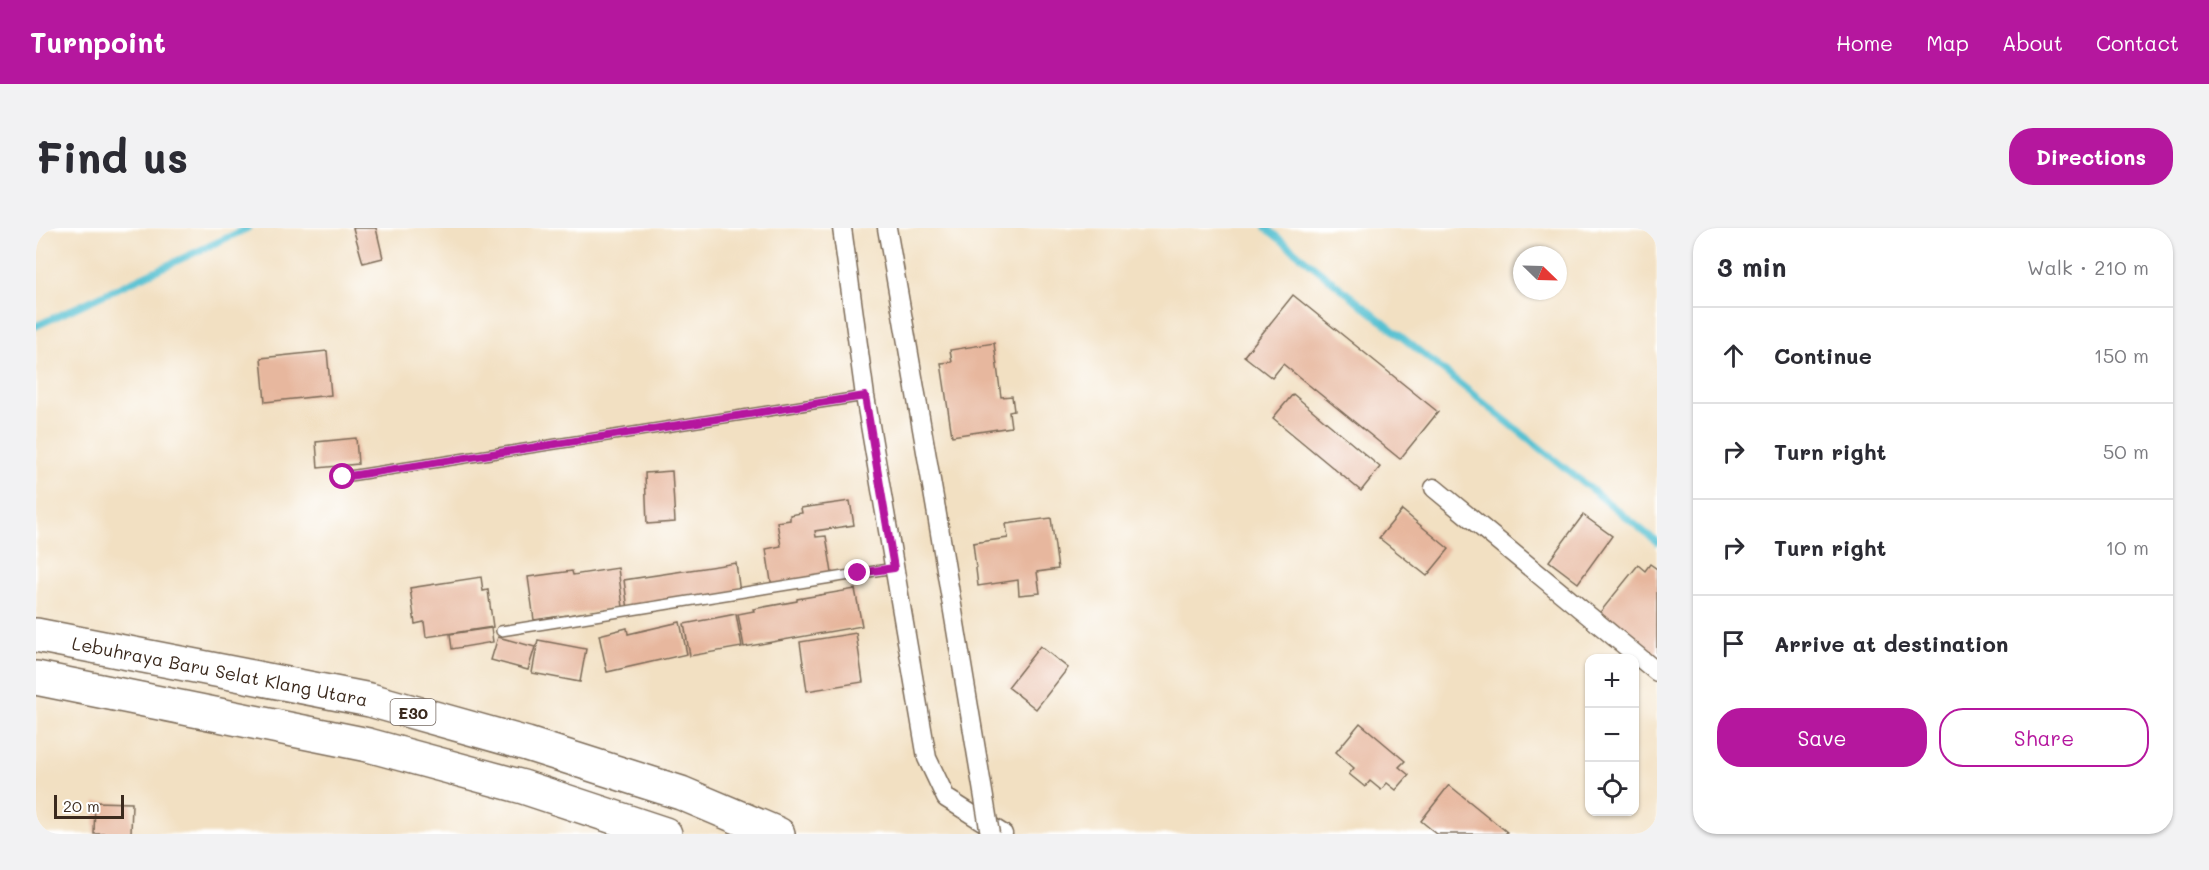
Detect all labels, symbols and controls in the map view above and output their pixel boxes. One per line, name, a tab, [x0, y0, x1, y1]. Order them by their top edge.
text: Turnpoint	[30, 24, 166, 60]
text: Home	[1836, 29, 1893, 56]
text: Map	[1926, 29, 1969, 56]
text: About	[2002, 29, 2063, 56]
text: Contact	[2096, 29, 2179, 56]
button: Directions	[2009, 128, 2173, 185]
text: Find us	[36, 129, 188, 184]
north arrow	[1513, 246, 1567, 300]
text: 3 min	[1717, 250, 1786, 284]
text: Walk · 210 m	[2027, 254, 2149, 280]
icon: ahead	[1717, 339, 1750, 372]
text: Continue	[1774, 341, 1872, 370]
text: 150 m	[2094, 342, 2149, 368]
icon: right	[1717, 435, 1750, 468]
text: Turn right	[1774, 437, 1886, 466]
text: 50 m	[2103, 438, 2149, 464]
route start	[329, 463, 355, 489]
icon: right	[1717, 531, 1750, 564]
text: Turn right	[1774, 533, 1886, 562]
text: 10 m	[2105, 534, 2149, 560]
route end	[844, 559, 870, 585]
icon: arrive	[1717, 627, 1750, 660]
text: Arrive at destination	[1774, 629, 2009, 658]
street label: Lebuhraya Baru Selat Klang Utara	[70, 631, 370, 711]
map controls	[1585, 654, 1639, 816]
button: +	[1585, 654, 1639, 708]
road number: E30	[390, 699, 436, 725]
button: −	[1585, 708, 1639, 762]
button: Save	[1717, 708, 1927, 767]
button: Share	[1939, 708, 2149, 767]
button: locate	[1585, 762, 1639, 816]
scale bar	[54, 792, 124, 820]
text: 20 m	[63, 795, 100, 816]

